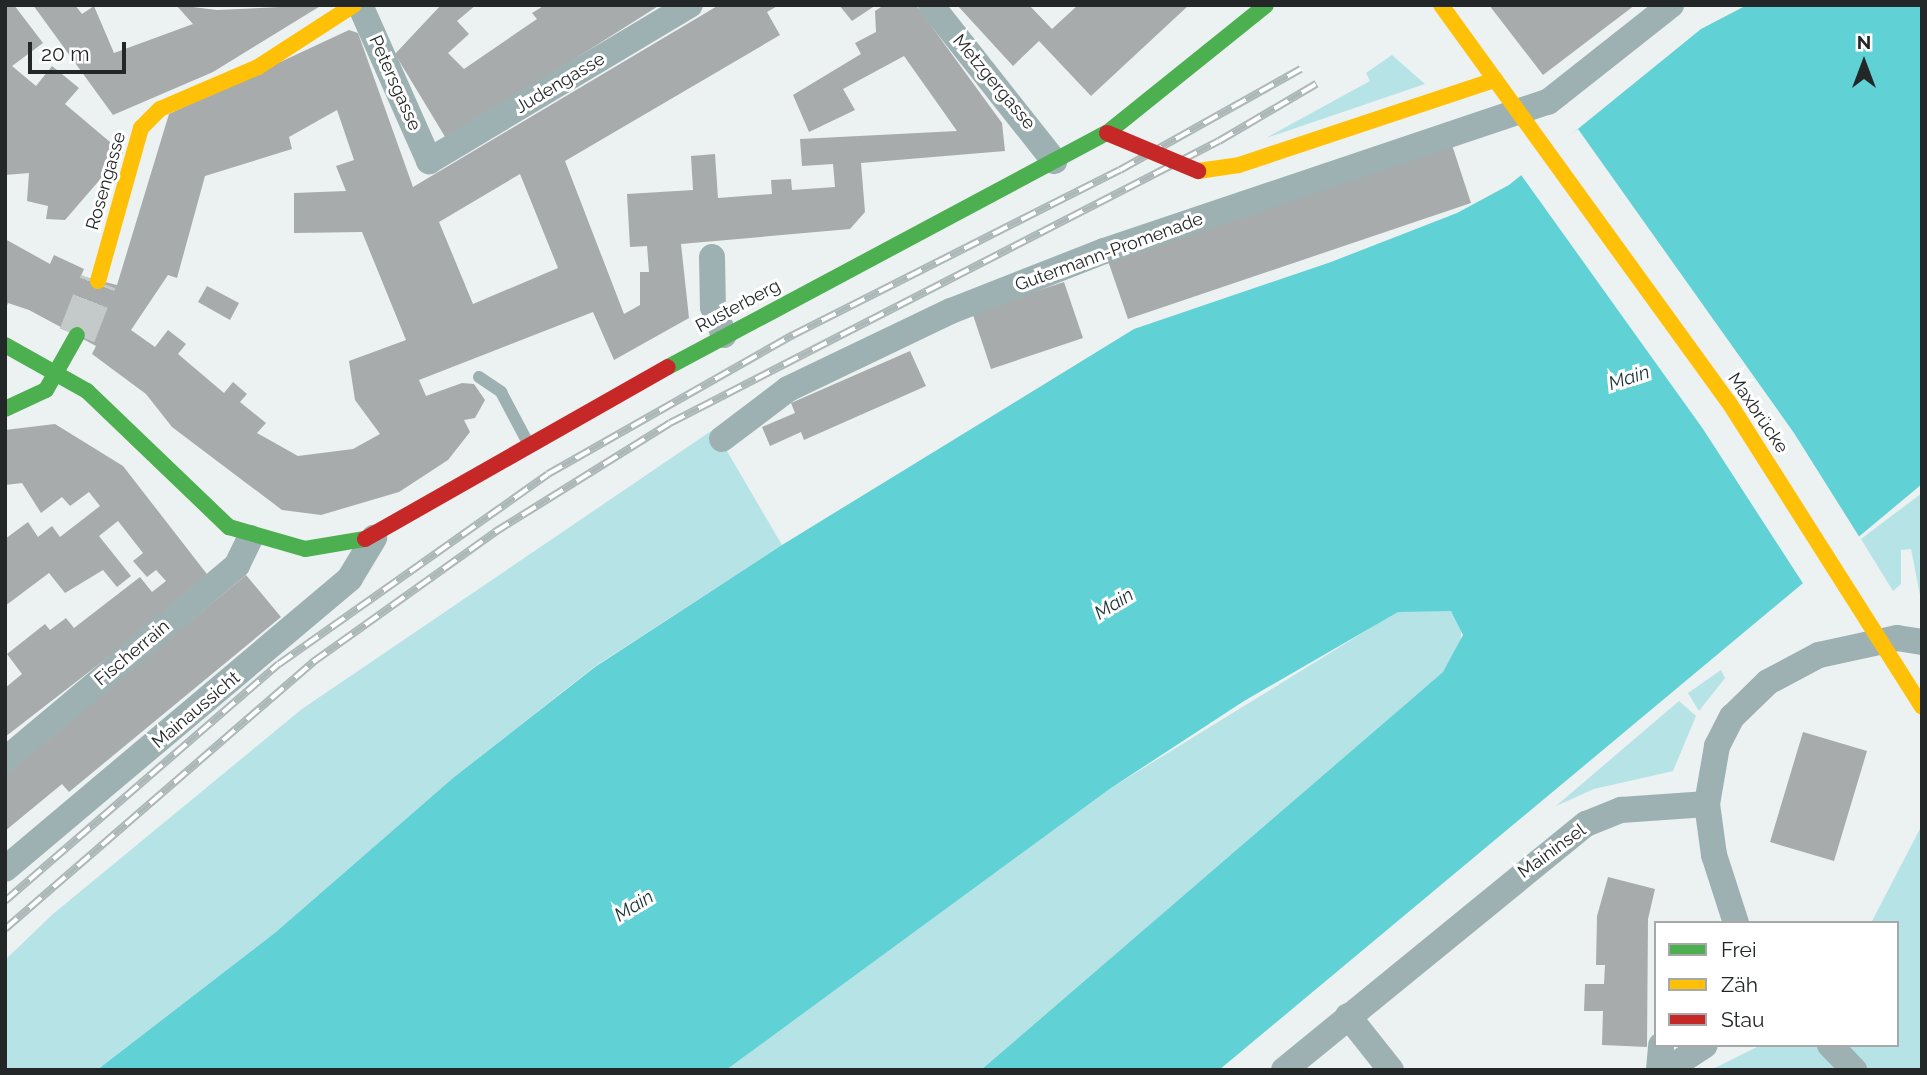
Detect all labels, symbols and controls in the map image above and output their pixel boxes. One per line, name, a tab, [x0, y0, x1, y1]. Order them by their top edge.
scale bar	[32, 28, 130, 72]
north arrow	[1829, 28, 1899, 98]
street label: Metzgergasse	[948, 30, 1040, 134]
text: N	[1857, 31, 1871, 53]
street label: Petersgasse	[364, 32, 426, 134]
text: 20 m	[41, 41, 89, 66]
street label: Judengasse	[511, 48, 609, 118]
street label: Rosengasse	[82, 130, 130, 232]
street label: Gutermann-Promenade	[1012, 208, 1206, 296]
street label: Rusterberg	[692, 275, 784, 337]
water label: Main	[1606, 361, 1652, 395]
street label: Maxbrücke	[1723, 369, 1793, 457]
water label: Main	[1090, 583, 1138, 625]
street label: Fischerrain	[90, 615, 174, 691]
street label: Mainaussicht	[148, 667, 244, 753]
street label: Maininsel	[1514, 819, 1590, 883]
water label: Main	[610, 885, 658, 927]
legend	[1654, 921, 1899, 1047]
text: Frei	[1721, 937, 1757, 962]
text: Zäh	[1721, 972, 1758, 997]
text: Stau	[1721, 1007, 1765, 1032]

